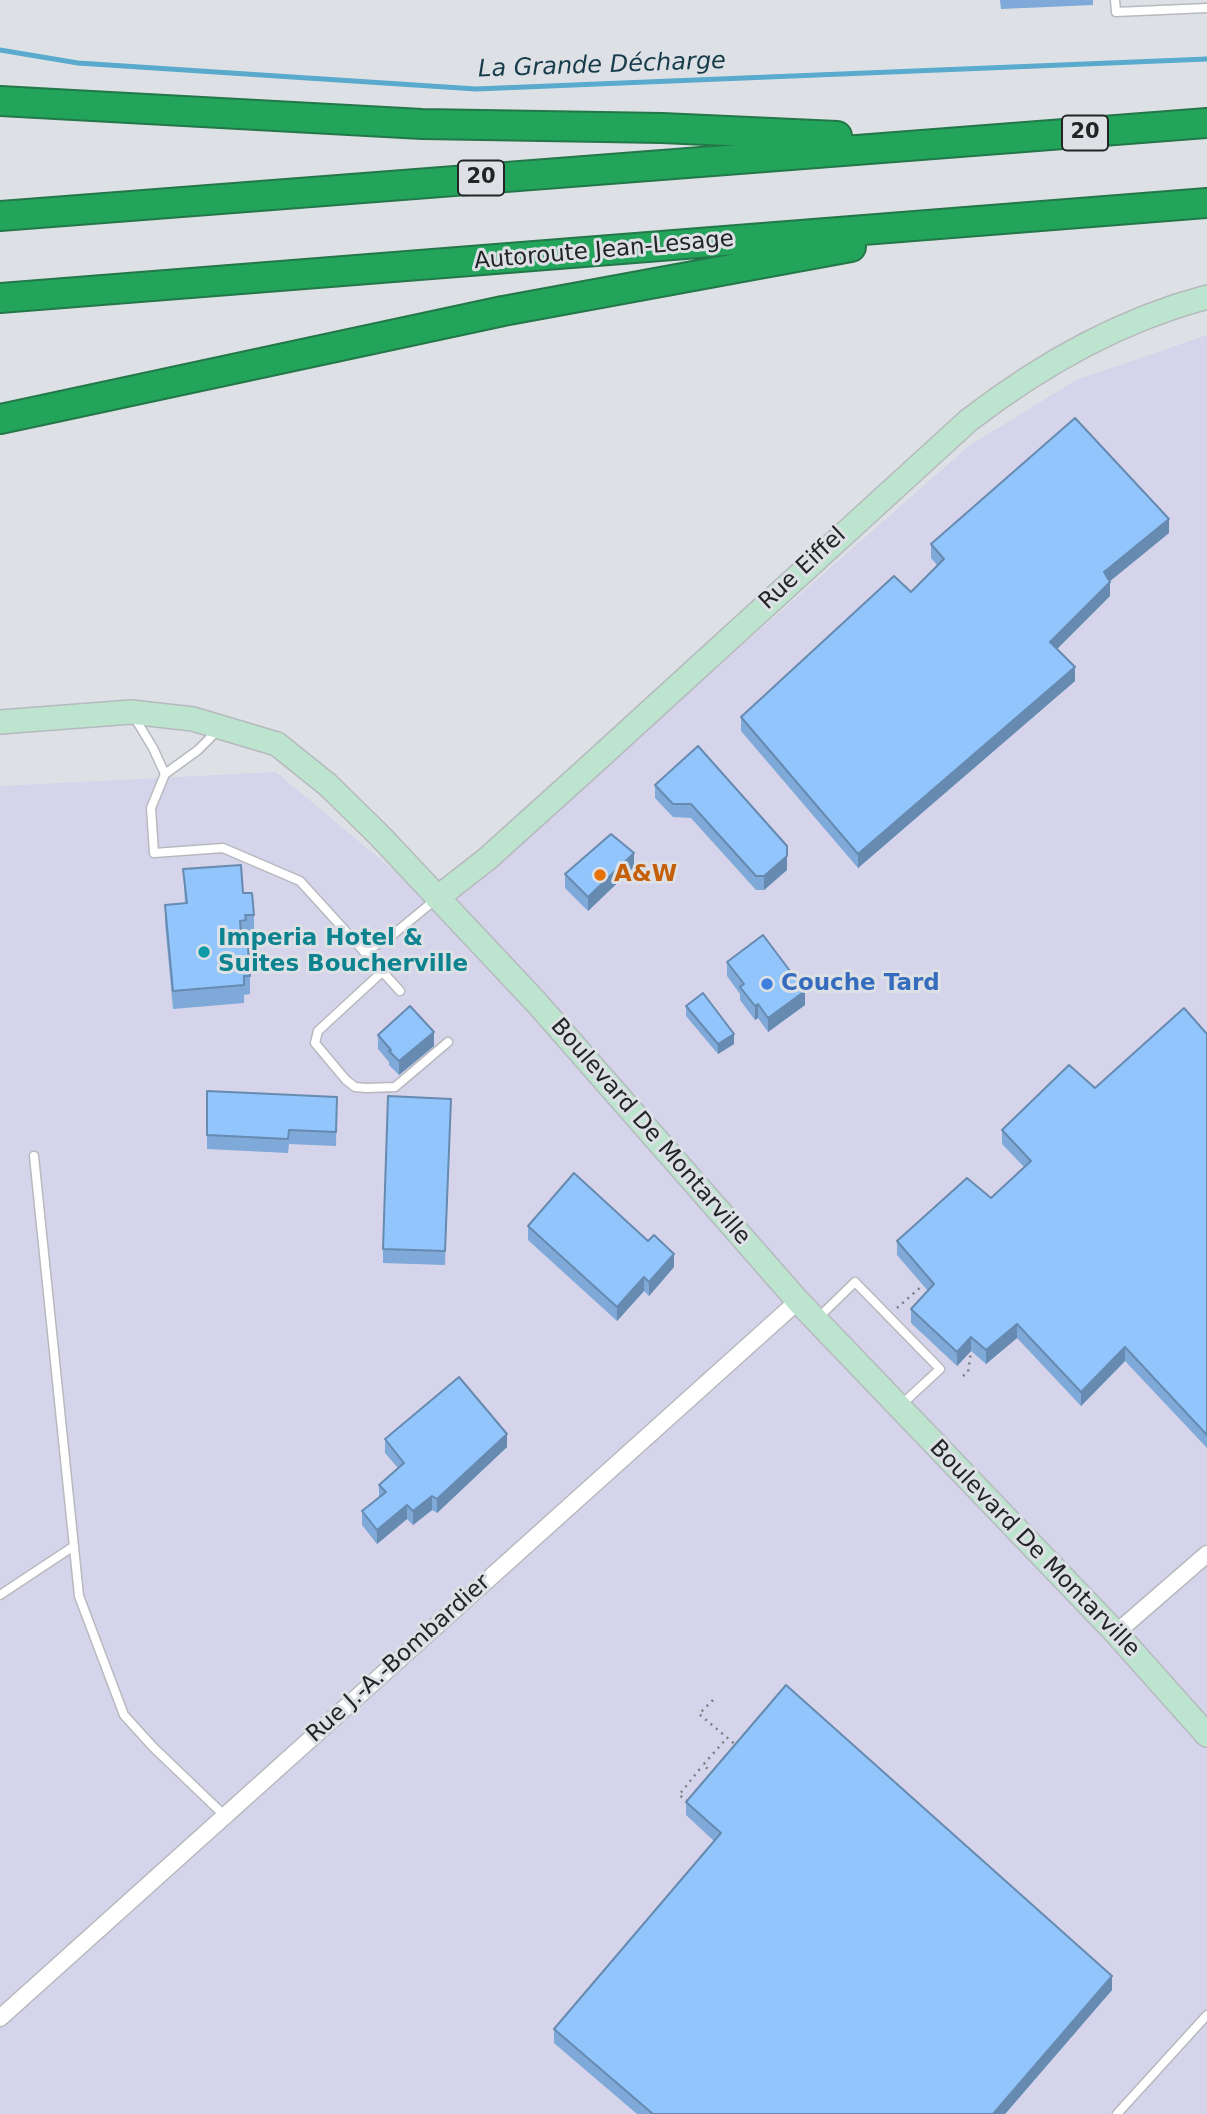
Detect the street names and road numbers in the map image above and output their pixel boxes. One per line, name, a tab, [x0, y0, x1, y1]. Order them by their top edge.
road number: 20	[1062, 116, 1108, 150]
road number: 20	[458, 160, 504, 196]
street label: Autoroute Jean-Lesage	[473, 226, 735, 276]
street label: Rue Eiffel	[754, 522, 852, 616]
street label: Boulevard De Montarville	[544, 1013, 756, 1251]
street label: Boulevard De Montarville	[923, 1435, 1145, 1663]
street label: Rue J.-A.-Bombardier	[301, 1569, 497, 1749]

